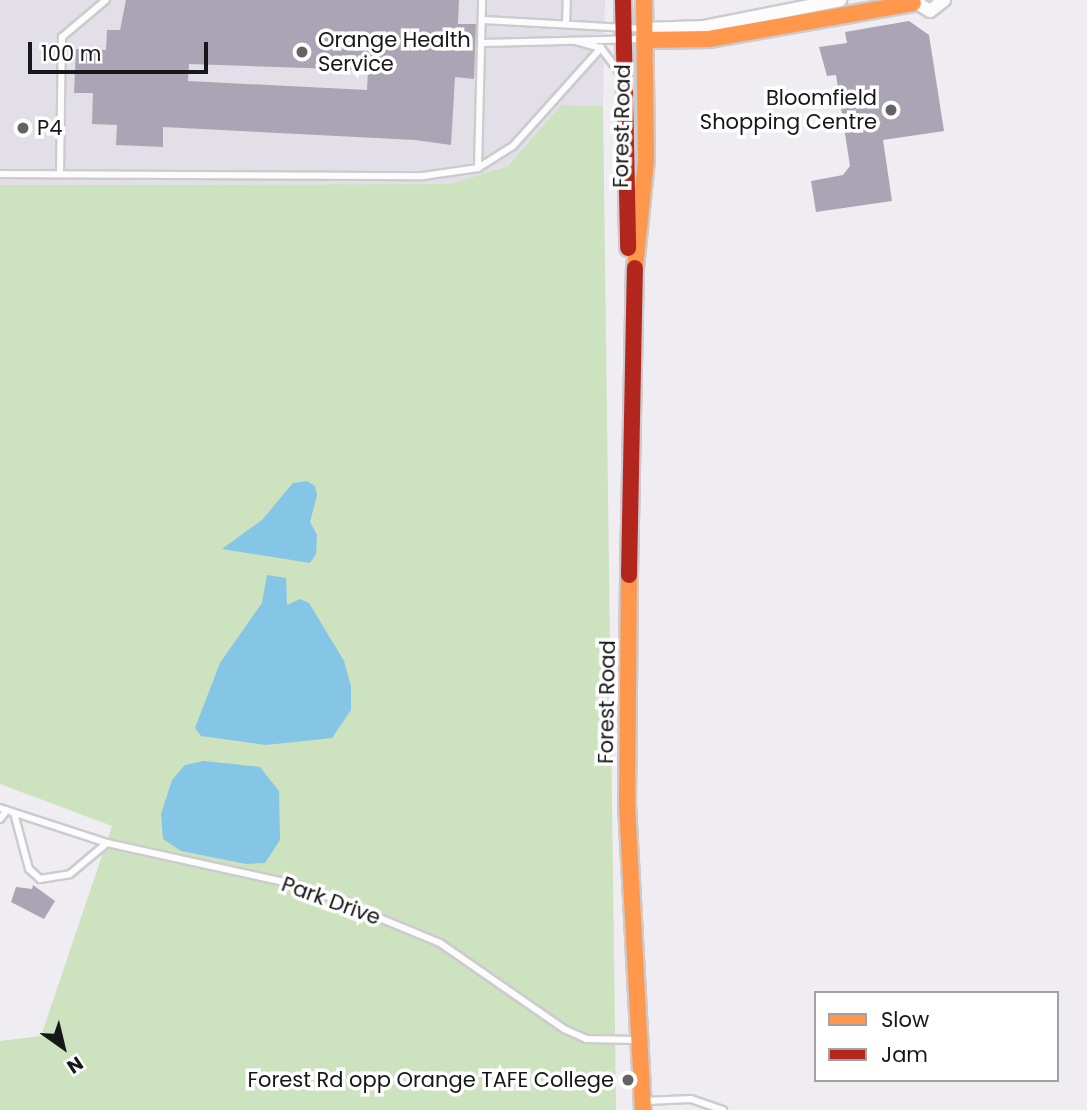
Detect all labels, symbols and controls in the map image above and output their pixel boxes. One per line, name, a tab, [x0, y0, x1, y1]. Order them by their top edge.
place label: Orange Health Service	[318, 27, 471, 77]
scale bar	[32, 28, 212, 72]
text: 100 m	[41, 39, 101, 68]
marker: Orange Health Service	[292, 42, 312, 62]
street label: Forest Road	[608, 64, 636, 188]
place label: Bloomfield Shopping Centre	[700, 85, 877, 135]
marker: Bloomfield Shopping Centre	[883, 102, 899, 118]
place label: P4	[37, 115, 62, 141]
marker: P4	[15, 120, 31, 136]
street label: Forest Road	[593, 640, 621, 764]
street label: Park Drive	[278, 872, 384, 930]
legend	[814, 991, 1059, 1082]
text: Slow	[881, 1005, 929, 1034]
north arrow	[28, 1012, 98, 1082]
text: Jam	[881, 1040, 928, 1069]
text: N	[62, 1050, 89, 1080]
place label: Forest Rd opp Orange TAFE College	[247, 1067, 614, 1093]
marker: Forest Rd opp Orange TAFE College	[620, 1072, 636, 1088]

